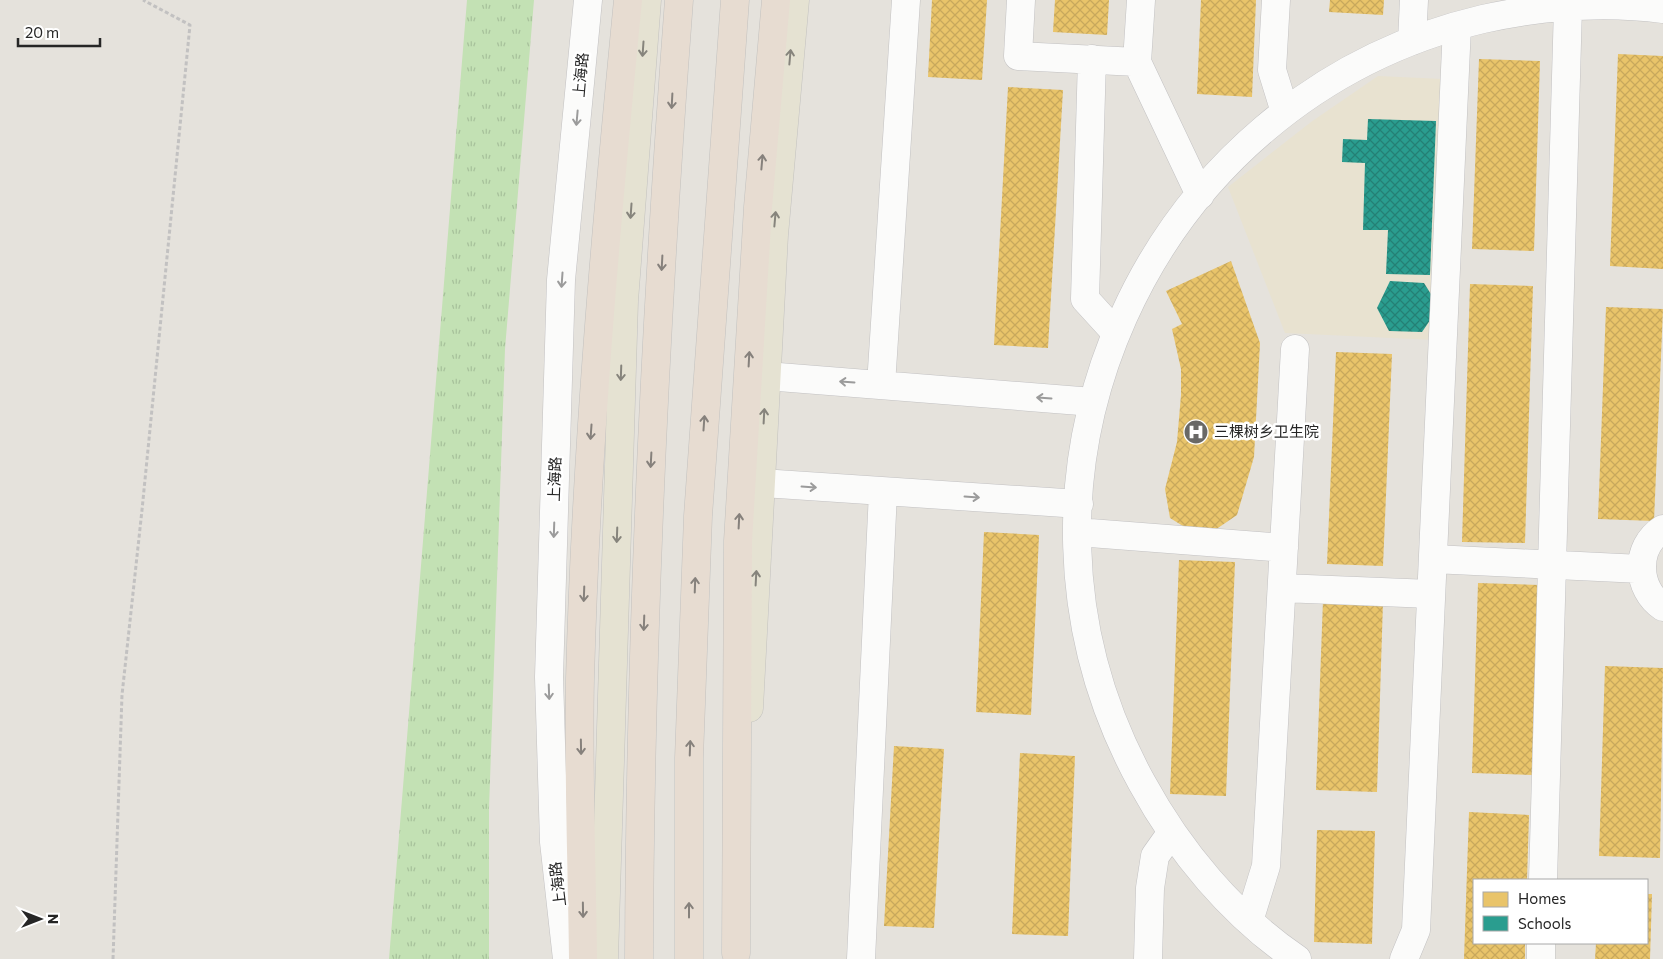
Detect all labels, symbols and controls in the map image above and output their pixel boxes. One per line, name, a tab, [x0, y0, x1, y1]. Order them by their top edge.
scale bar	[18, 15, 100, 47]
text: 20 m	[25, 23, 59, 41]
one-way arrow	[639, 40, 648, 56]
one-way arrow	[785, 49, 794, 65]
street label: 上海路	[569, 52, 591, 98]
one-way arrow	[668, 93, 677, 109]
one-way arrow	[572, 110, 582, 126]
one-way arrow	[757, 154, 767, 170]
one-way arrow	[626, 202, 635, 218]
one-way arrow	[770, 211, 780, 227]
one-way arrow	[658, 255, 667, 271]
one-way arrow	[557, 272, 566, 288]
one-way arrow	[744, 351, 753, 367]
one-way arrow	[617, 365, 626, 381]
one-way arrow	[840, 378, 856, 387]
one-way arrow	[1037, 393, 1053, 403]
one-way arrow	[760, 408, 769, 424]
one-way arrow	[700, 415, 709, 431]
hospital icon: 三棵树乡卫生院	[1183, 419, 1209, 445]
place label: 三棵树乡卫生院	[1214, 422, 1319, 440]
one-way arrow	[586, 424, 595, 440]
one-way arrow	[646, 452, 655, 468]
street label: 上海路	[544, 456, 564, 502]
one-way arrow	[801, 482, 817, 491]
one-way arrow	[963, 493, 979, 502]
one-way arrow	[735, 513, 744, 529]
one-way arrow	[549, 522, 558, 538]
one-way arrow	[612, 527, 621, 543]
one-way arrow	[751, 571, 760, 587]
one-way arrow	[691, 578, 700, 594]
one-way arrow	[579, 586, 588, 602]
one-way arrow	[639, 614, 649, 630]
one-way arrow	[545, 684, 554, 700]
one-way arrow	[576, 738, 586, 755]
one-way arrow	[685, 740, 695, 756]
street label: 上海路	[545, 861, 569, 908]
legend	[1473, 879, 1648, 944]
text: Homes	[1518, 889, 1566, 907]
north arrow	[15, 894, 65, 944]
one-way arrow	[578, 901, 587, 917]
one-way arrow	[684, 903, 694, 919]
text: N	[45, 914, 62, 924]
text: Schools	[1518, 914, 1572, 932]

